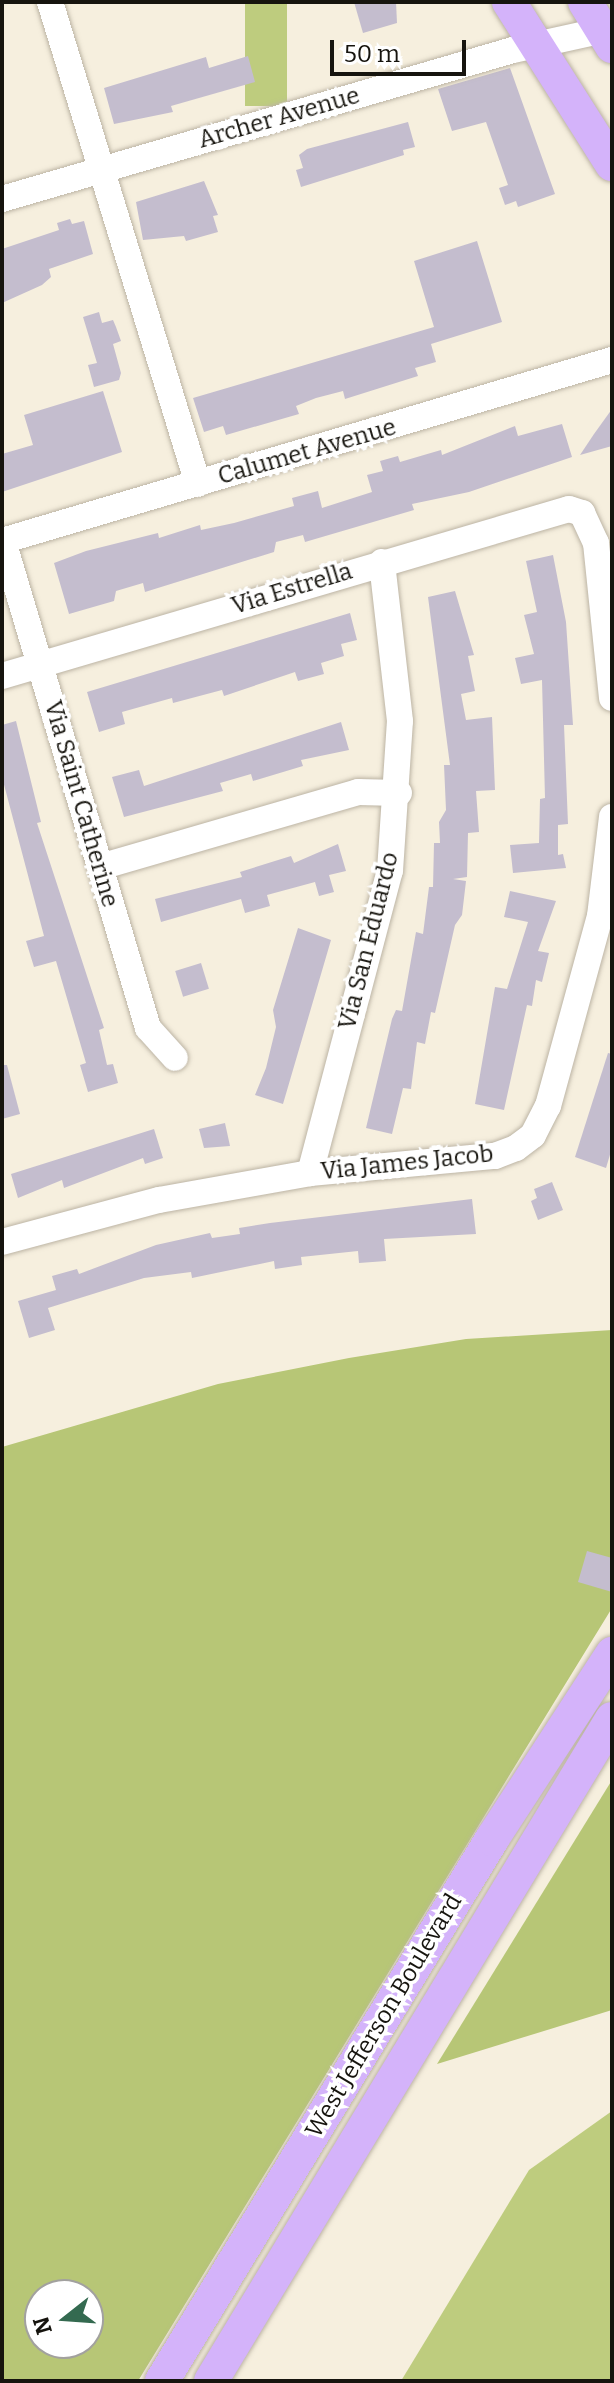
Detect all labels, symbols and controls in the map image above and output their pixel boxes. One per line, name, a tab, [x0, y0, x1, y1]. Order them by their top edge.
scale bar	[334, 24, 470, 74]
text: 50 m	[344, 40, 400, 68]
street label: Archer Avenue	[195, 81, 363, 155]
street label: Calumet Avenue	[215, 413, 399, 491]
street label: Via Estrella	[228, 557, 356, 621]
street label: Via Saint Catherine	[38, 697, 124, 911]
street label: Via San Eduardo	[333, 849, 405, 1033]
street label: Via James Jacob	[319, 1140, 495, 1186]
street label: West Jefferson Boulevard	[300, 1889, 468, 2143]
north arrow	[24, 2279, 104, 2359]
text: N	[27, 2314, 58, 2338]

